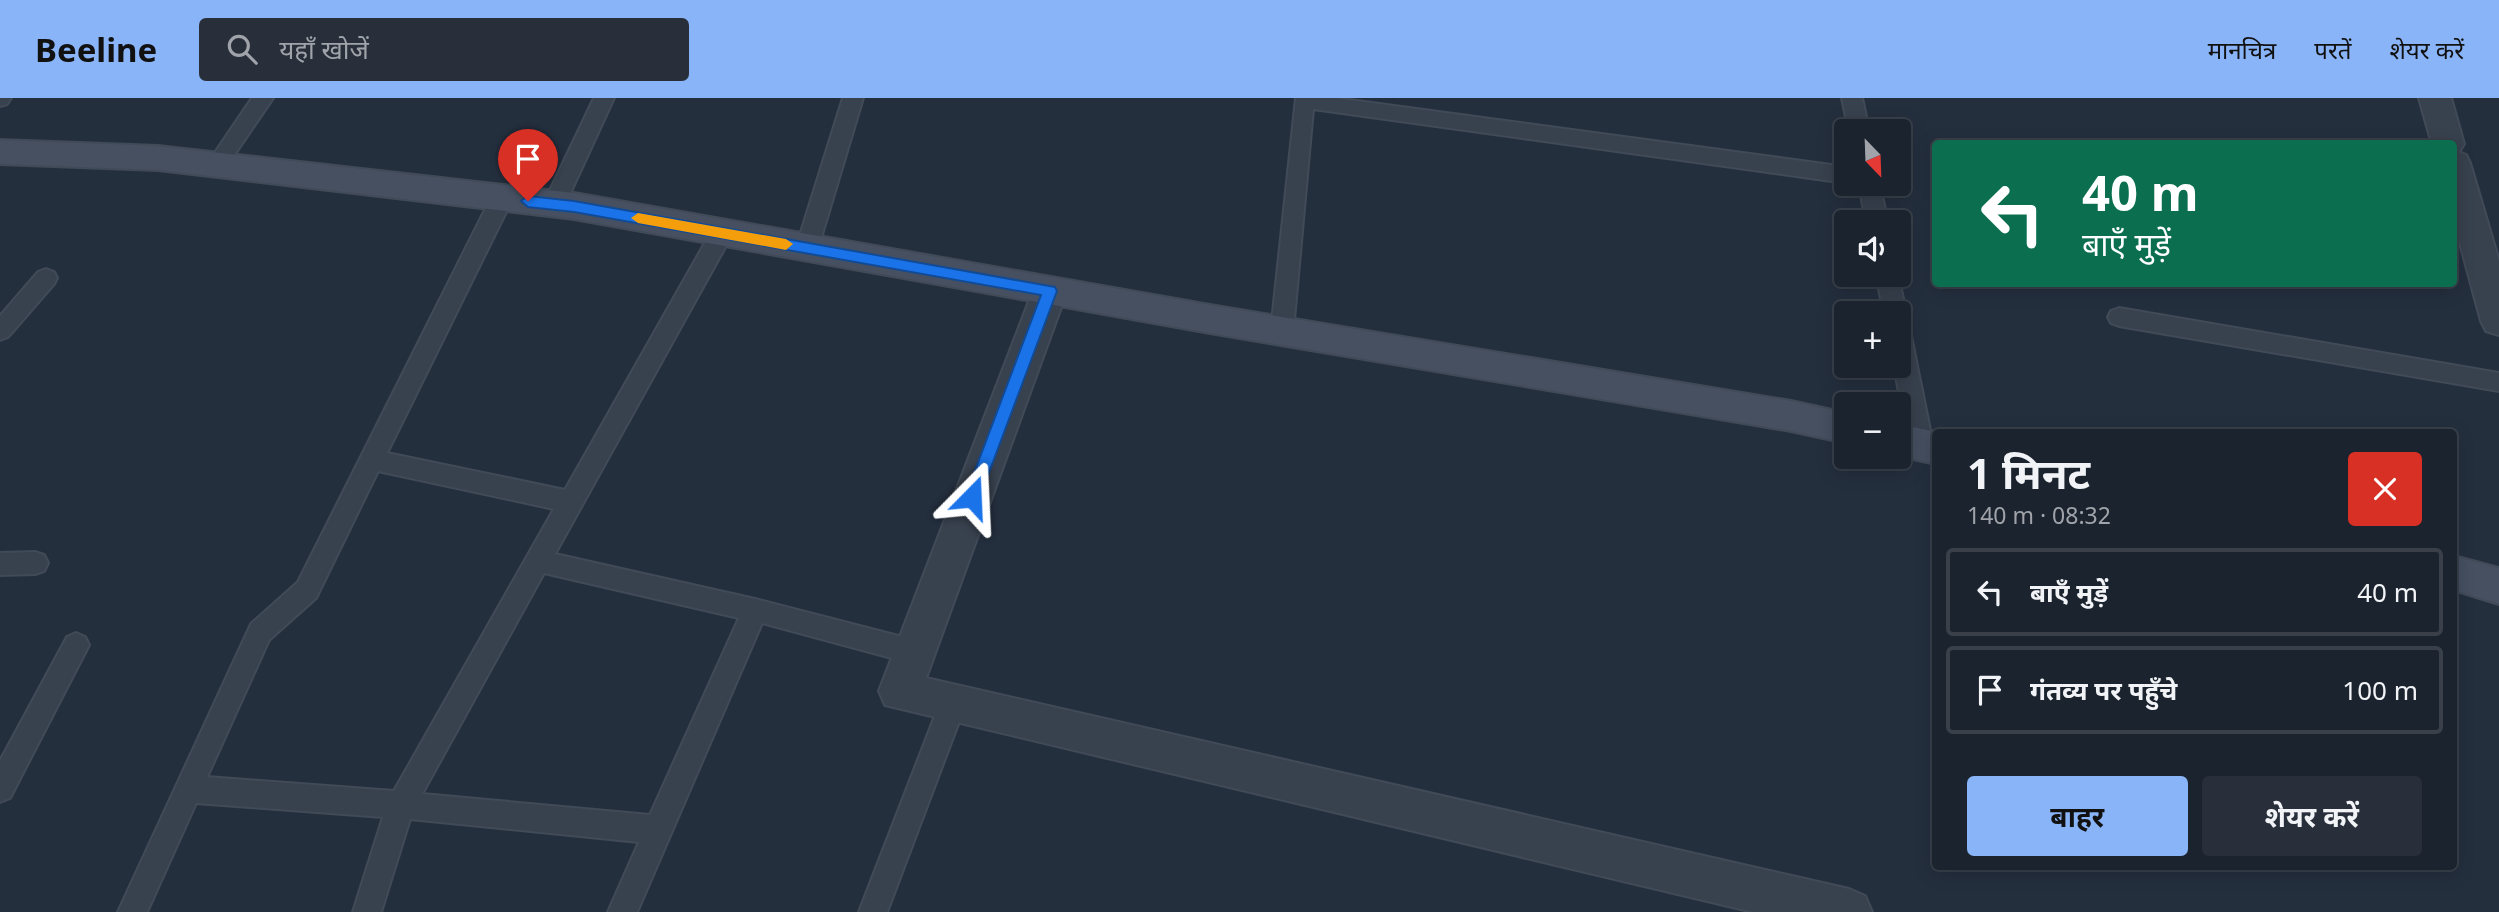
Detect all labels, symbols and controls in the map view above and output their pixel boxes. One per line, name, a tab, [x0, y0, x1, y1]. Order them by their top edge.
search box	[199, 18, 689, 81]
text: Beeline	[35, 27, 157, 72]
icon: search	[223, 30, 261, 68]
text: यहाँ खोजें	[279, 31, 369, 67]
text: मानचित्र	[2208, 33, 2276, 66]
text: परतें	[2314, 33, 2351, 66]
text: शेयर करें	[2389, 33, 2464, 66]
north arrow	[1834, 119, 1911, 196]
map controls	[1834, 119, 1911, 469]
pin	[498, 129, 558, 201]
icon: arrive	[509, 140, 547, 178]
text: 40 m	[2082, 159, 2199, 225]
icon: left	[1967, 168, 2058, 259]
button: sound	[1834, 210, 1911, 287]
text: बाएँ मुड़ें	[2082, 222, 2171, 265]
button: +	[1834, 301, 1911, 378]
button: −	[1834, 392, 1911, 469]
text: 1 मिनट	[1967, 444, 2090, 501]
button: close	[2348, 452, 2422, 526]
position arrow	[935, 460, 1009, 534]
text: 140 m · 08:32	[1967, 499, 2111, 531]
icon: left	[1971, 573, 2009, 611]
text: बाएँ मुड़ें	[2030, 574, 2108, 610]
text: 40 m	[2357, 574, 2418, 610]
icon: arrive	[1971, 671, 2009, 709]
text: गंतव्य पर पहुँचे	[2030, 672, 2177, 708]
text: 100 m	[2342, 672, 2418, 708]
button: बाहर	[1967, 776, 2188, 856]
button: शेयर करें	[2202, 776, 2422, 856]

